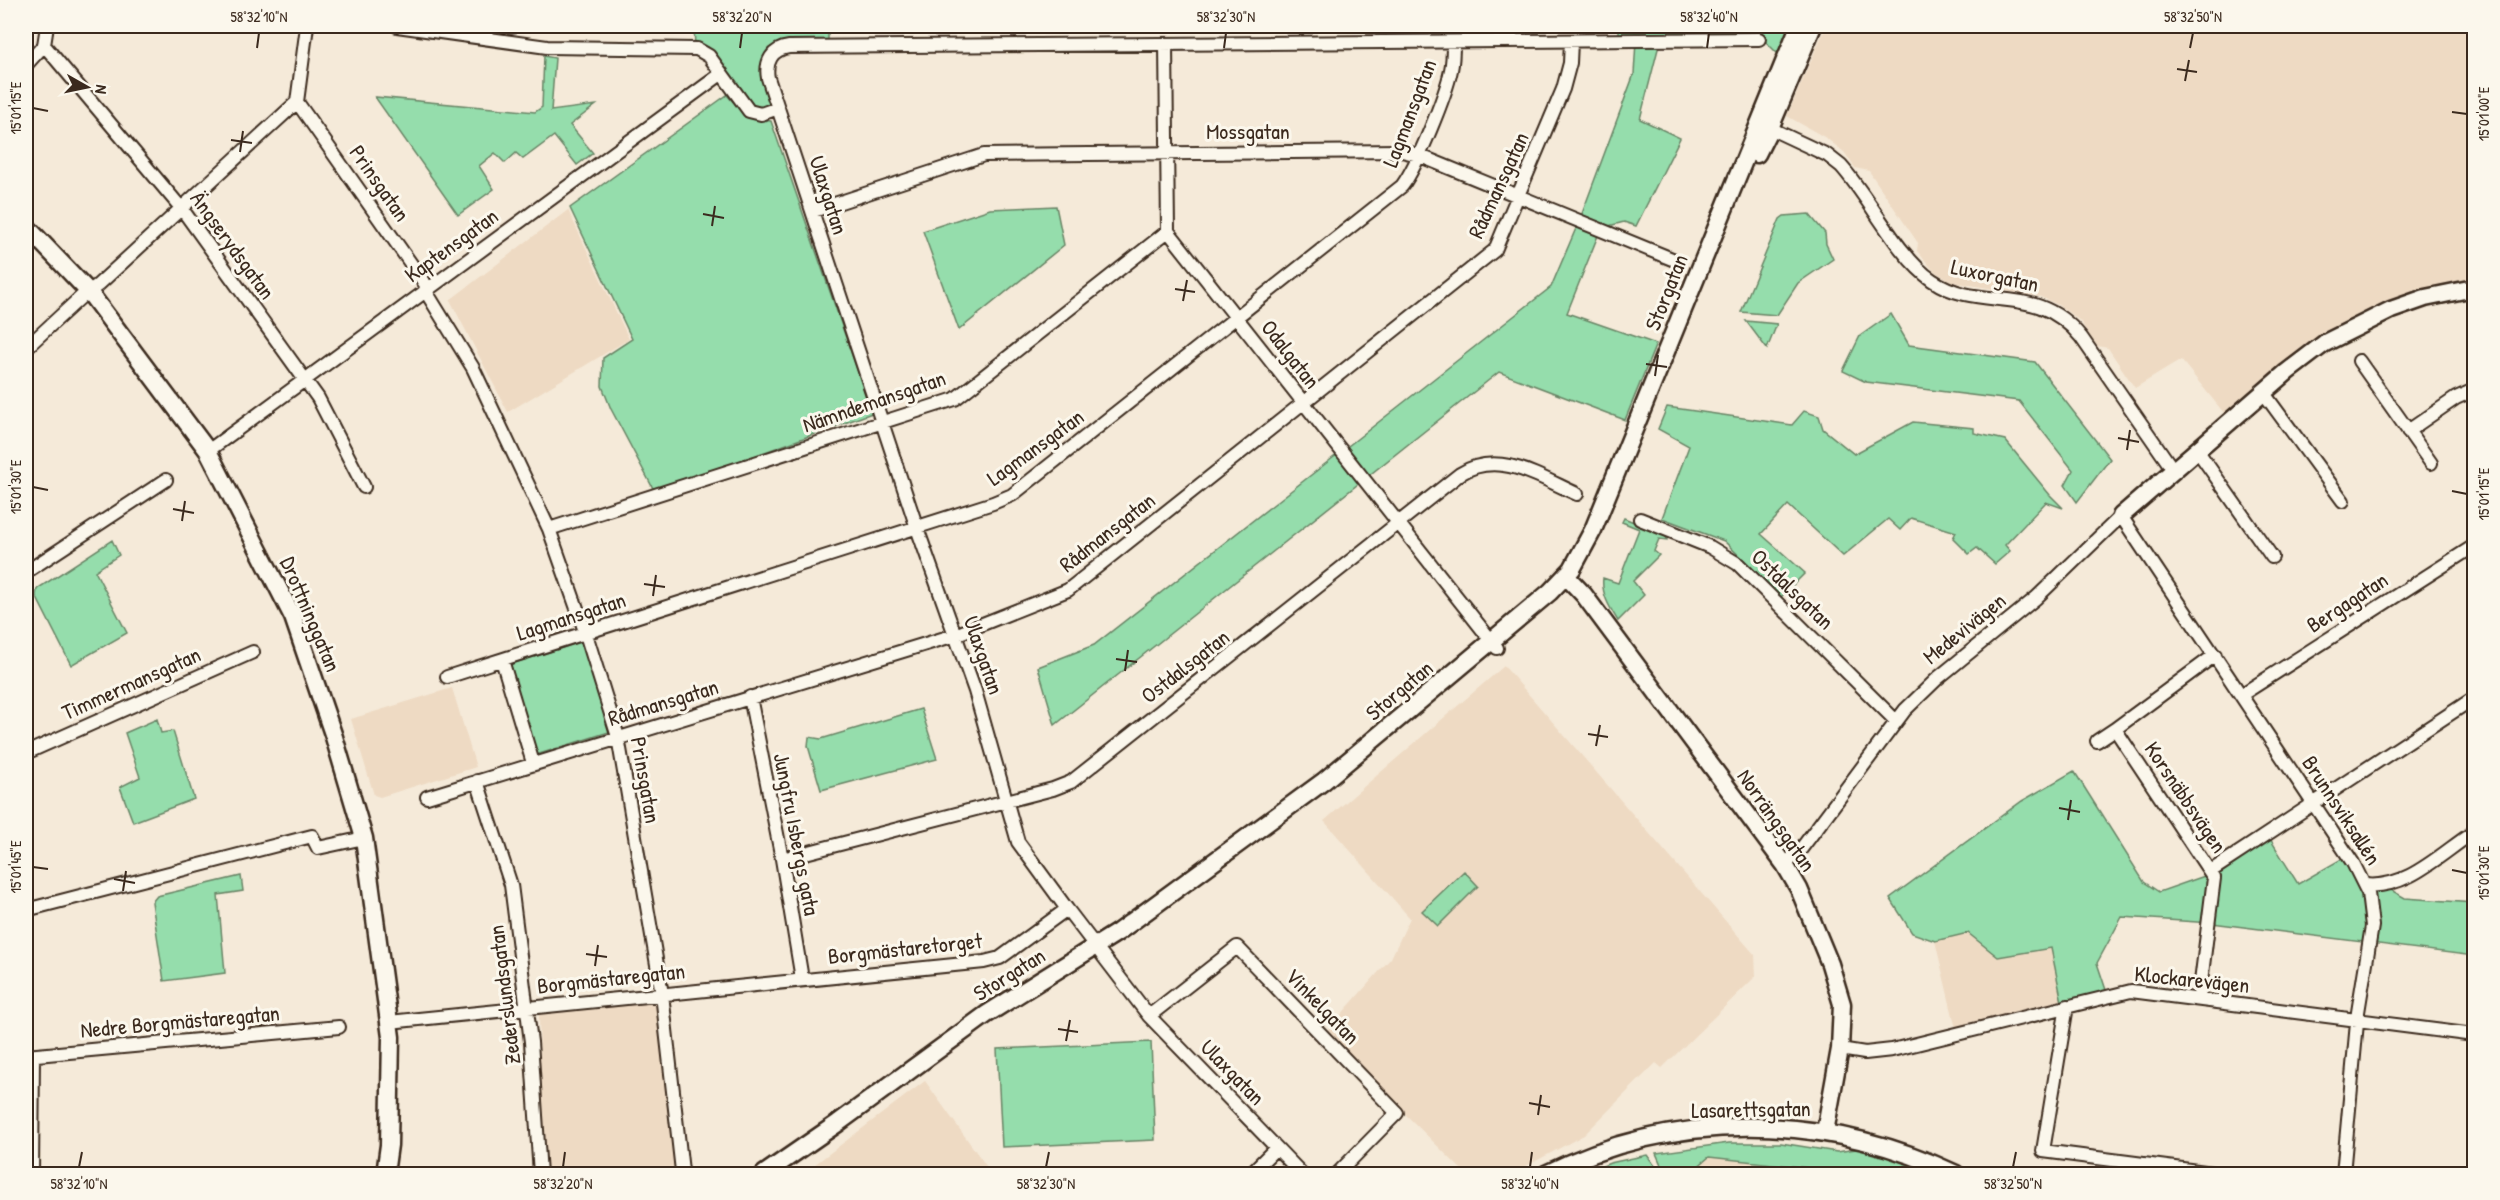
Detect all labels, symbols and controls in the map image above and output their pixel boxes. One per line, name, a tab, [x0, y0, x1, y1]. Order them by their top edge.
text: 58°32'10"N	[230, 6, 288, 27]
text: 58°32'20"N	[713, 6, 771, 27]
text: 58°32'30"N	[1197, 6, 1255, 27]
text: 58°32'40"N	[1680, 6, 1738, 27]
text: 58°32'50"N	[2164, 6, 2222, 27]
street label: Lagmansgatan	[1375, 55, 1443, 171]
north arrow	[57, 57, 117, 117]
text: 15°01'15"E	[5, 81, 26, 134]
text: N	[90, 83, 113, 96]
text: 15°01'00"E	[2473, 86, 2494, 141]
street label: Mossgatan	[1206, 116, 1290, 146]
street label: Rådmansgatan	[1460, 127, 1536, 243]
street label: Prinsgatan	[343, 139, 417, 227]
street label: Ulaxgatan	[802, 152, 856, 238]
street label: Ängserydsgatan	[184, 185, 282, 305]
street label: Kaptensgatan	[398, 201, 504, 289]
street label: Storgatan	[1637, 249, 1695, 335]
street label: Luxorgatan	[1948, 251, 2042, 299]
street label: Odalgatan	[1255, 313, 1327, 395]
street label: Nämndemansgatan	[799, 363, 949, 439]
street label: Lagmansgatan	[980, 402, 1090, 492]
text: 15°01'30"E	[5, 459, 26, 514]
text: 15°01'15"E	[2473, 467, 2494, 520]
street label: Rådmansgatan	[1053, 485, 1161, 579]
street label: Ostdalsgatan	[1745, 542, 1841, 636]
street label: Drottninggatan	[273, 552, 349, 676]
street label: Bergagatan	[2301, 565, 2393, 639]
street label: Lagmansgatan	[513, 584, 629, 648]
street label: Medevivägen	[1916, 585, 2012, 671]
street label: Ulaxgatan	[957, 612, 1011, 698]
street label: Ostdalsgatan	[1135, 622, 1235, 710]
street label: Timmermansgatan	[57, 639, 205, 727]
street label: Storgatan	[1359, 653, 1439, 727]
street label: Rådmansgatan	[604, 671, 722, 733]
street label: Prinsgatan	[624, 735, 668, 825]
street label: Korsnäbbsvägen	[2138, 735, 2234, 859]
street label: Brunnsviksallén	[2295, 749, 2389, 871]
street label: Jungfru Isbergs gata	[767, 750, 828, 918]
street label: Norrängsgatan	[1731, 763, 1823, 877]
text: 15°01'45"E	[5, 840, 26, 894]
text: 15°01'30"E	[2473, 845, 2494, 900]
street label: Zederslundsgatan	[481, 923, 527, 1067]
street label: Borgmästaretorget	[826, 925, 984, 971]
street label: Storgatan	[967, 940, 1051, 1008]
street label: Borgmästaregatan	[536, 955, 686, 1001]
street label: Klockarevägen	[2133, 958, 2251, 1000]
street label: Vinkelgatan	[1279, 961, 1367, 1051]
street label: Nedre Borgmästaregatan	[79, 997, 281, 1045]
street label: Ulaxgatan	[1194, 1032, 1272, 1112]
street label: Lasarettsgatan	[1691, 1093, 1811, 1125]
text: 58°32'10"N	[50, 1173, 108, 1194]
text: 58°32'20"N	[534, 1173, 592, 1194]
text: 58°32'30"N	[1017, 1173, 1075, 1194]
text: 58°32'40"N	[1501, 1173, 1559, 1194]
text: 58°32'50"N	[1984, 1173, 2042, 1194]

